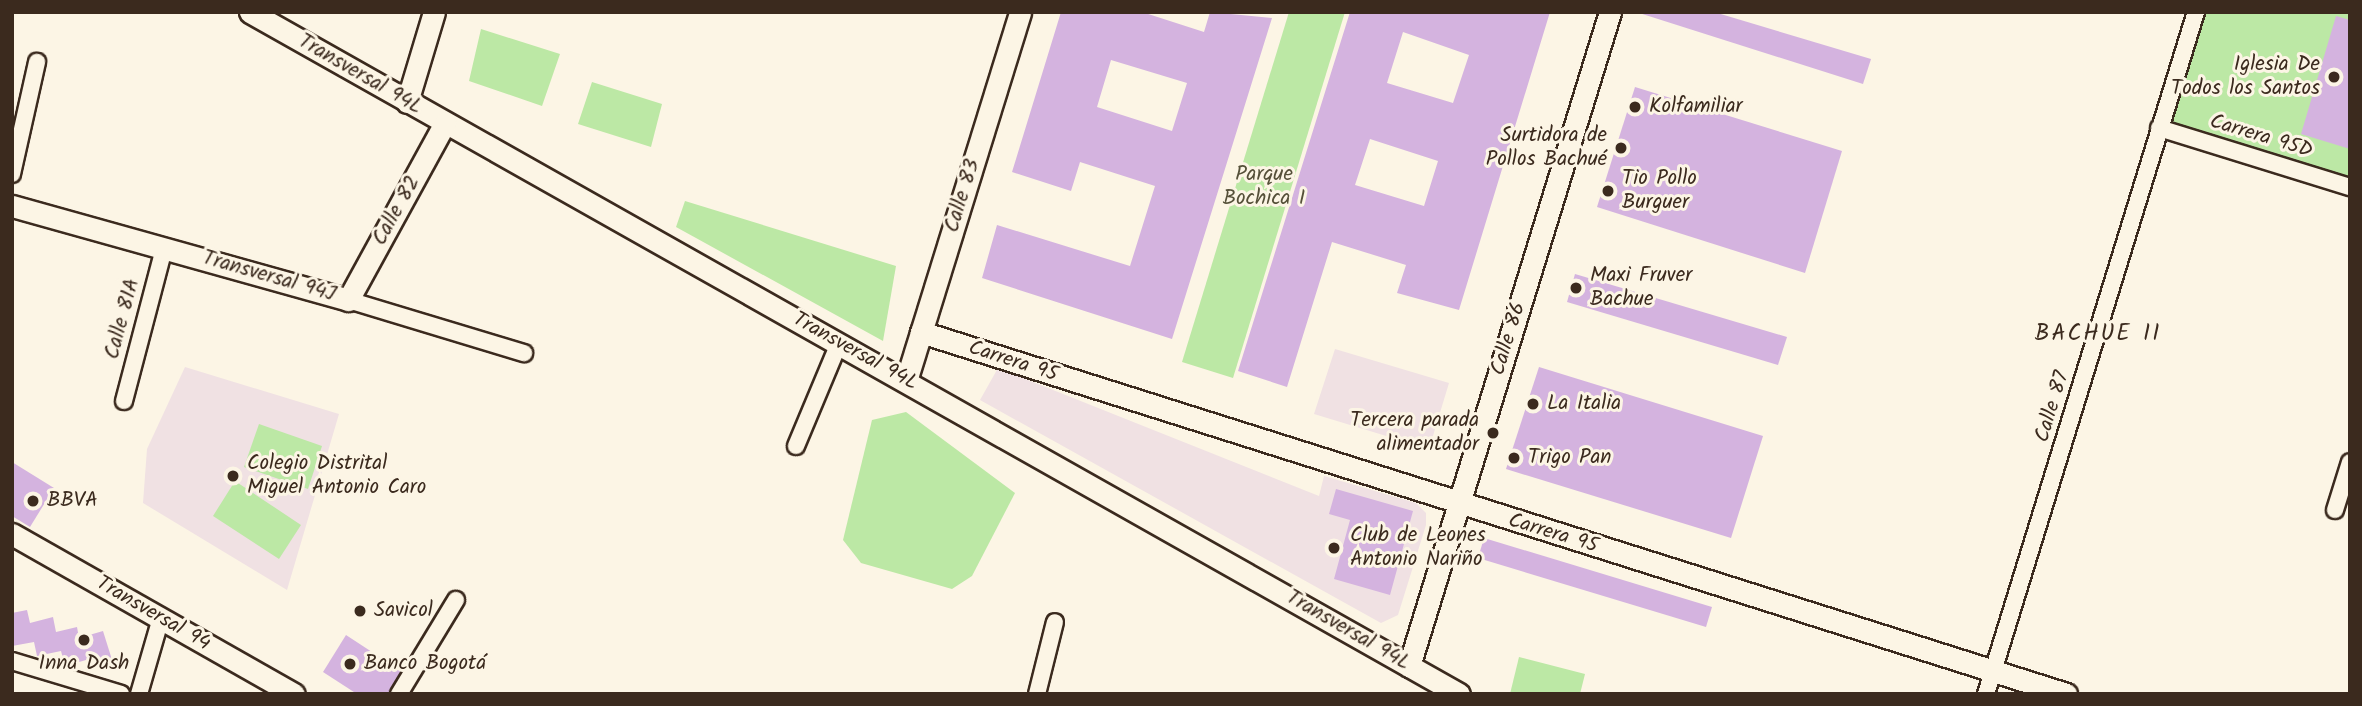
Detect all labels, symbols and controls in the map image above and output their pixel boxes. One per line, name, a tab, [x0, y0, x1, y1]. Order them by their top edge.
street label: Transversal 94L	[293, 29, 427, 121]
place label: Iglesia De Todos los Santos	[2171, 52, 2320, 102]
marker: Iglesia De Todos los Santos	[2326, 69, 2342, 85]
place label: Kolfamiliar	[1649, 94, 1742, 120]
marker: Kolfamiliar	[1627, 99, 1643, 115]
street label: Carrera 95D	[2207, 109, 2315, 165]
place label: Surtidora de Pollos Bachué	[1486, 123, 1607, 173]
marker: Surtidora de Pollos Bachué	[1613, 140, 1629, 156]
street label: Calle 83	[940, 156, 986, 236]
park label: Parque Bochica I	[1223, 162, 1305, 212]
place label: Tio Pollo Burguer	[1622, 166, 1697, 216]
street label: Calle 82	[368, 172, 426, 250]
marker: Tio Pollo Burguer	[1600, 183, 1616, 199]
street label: Transversal 94J	[199, 246, 339, 308]
place label: Maxi Fruver Bachue	[1590, 263, 1692, 313]
street label: Calle 81A	[100, 276, 146, 362]
marker: Maxi Fruver Bachue	[1568, 280, 1584, 296]
street label: Calle 86	[1486, 299, 1532, 379]
street label: Transversal 94L	[788, 307, 922, 397]
district label: BACHUE II	[2036, 320, 2160, 348]
street label: Carrera 95	[965, 336, 1061, 388]
street label: Calle 87	[2030, 368, 2076, 446]
place label: La Italia	[1547, 391, 1621, 417]
marker: La Italia	[1525, 396, 1541, 412]
place label: Tercera parada alimentador	[1350, 408, 1479, 458]
marker: Tercera parada alimentador	[1485, 425, 1501, 441]
place label: Trigo Pan	[1528, 445, 1612, 471]
marker: Trigo Pan	[1506, 450, 1522, 466]
place label: Colegio Distrital Miguel Antonio Caro	[247, 451, 426, 501]
marker: Colegio Distrital Miguel Antonio Caro	[225, 468, 241, 484]
place label: BBVA	[47, 488, 98, 514]
marker: BBVA	[25, 493, 41, 509]
street label: Carrera 95	[1505, 508, 1601, 560]
place label: Club de Leones Antonio Nariño	[1350, 523, 1486, 573]
marker: Club de Leones Antonio Nariño	[1324, 538, 1344, 558]
street label: Transversal 94	[91, 571, 215, 657]
street label: Transversal 94L	[1281, 585, 1415, 677]
place label: Savicol	[374, 598, 433, 624]
marker: Savicol	[352, 603, 368, 619]
marker: Inna Dash	[76, 632, 92, 648]
place label: Inna Dash	[39, 651, 129, 677]
place label: Banco Bogotá	[364, 651, 486, 677]
marker: Banco Bogotá	[342, 656, 358, 672]

